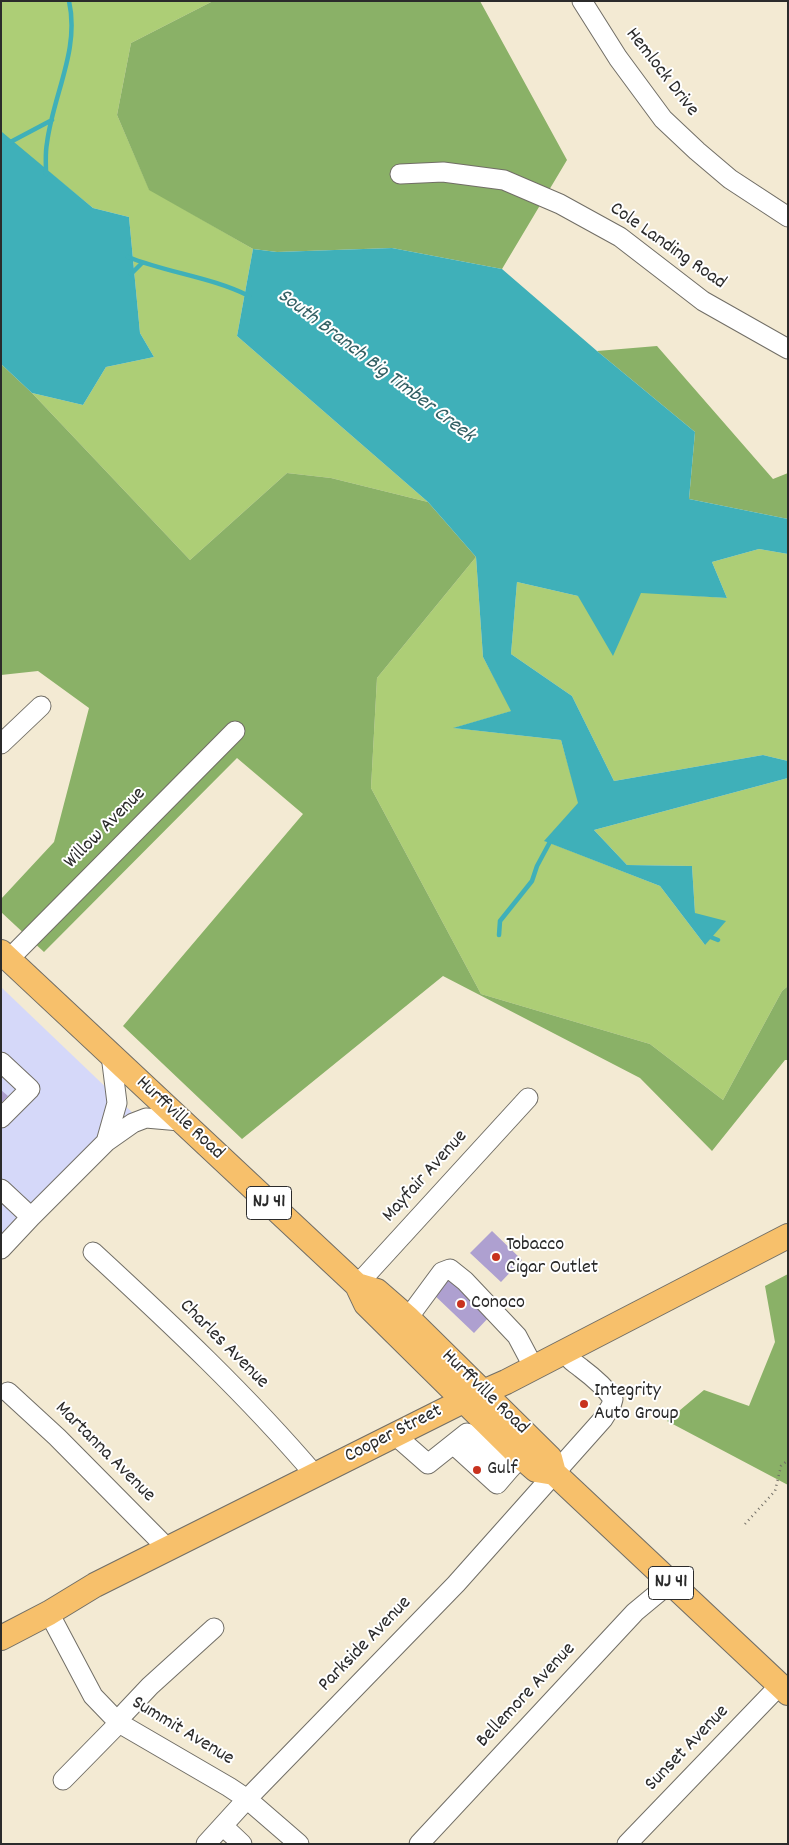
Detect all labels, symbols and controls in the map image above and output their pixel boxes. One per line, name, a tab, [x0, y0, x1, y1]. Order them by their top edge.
street label: Hemlock Drive	[619, 24, 703, 122]
street label: Cole Landing Road	[604, 198, 730, 296]
water label: South Branch Big Timber Creek	[271, 285, 479, 449]
street label: Willow Avenue	[60, 783, 152, 875]
street label: Hurffville Road	[130, 1072, 228, 1166]
street label: Mayfair Avenue	[378, 1126, 474, 1228]
road number: NJ 41	[246, 1186, 292, 1220]
place label: Tobacco Cigar Outlet	[506, 1234, 598, 1281]
marker: Tobacco Cigar Outlet	[490, 1251, 502, 1263]
place label: Conoco	[471, 1292, 525, 1316]
street label: Charles Avenue	[173, 1295, 273, 1395]
marker: Conoco	[455, 1298, 467, 1310]
street label: Hurffville Road	[435, 1345, 533, 1441]
place label: Integrity Auto Group	[594, 1380, 679, 1427]
street label: Martanna Avenue	[49, 1398, 159, 1508]
marker: Integrity Auto Group	[578, 1398, 590, 1410]
street label: Cooper Street	[341, 1400, 447, 1470]
place label: Gulf	[487, 1458, 518, 1482]
marker: Gulf	[471, 1464, 483, 1476]
road number: NJ 41	[648, 1566, 694, 1600]
street label: Parkside Avenue	[314, 1592, 418, 1698]
street label: Bellemore Avenue	[472, 1639, 582, 1753]
street label: Summit Avenue	[126, 1692, 238, 1772]
street label: Sunset Avenue	[641, 1701, 735, 1797]

